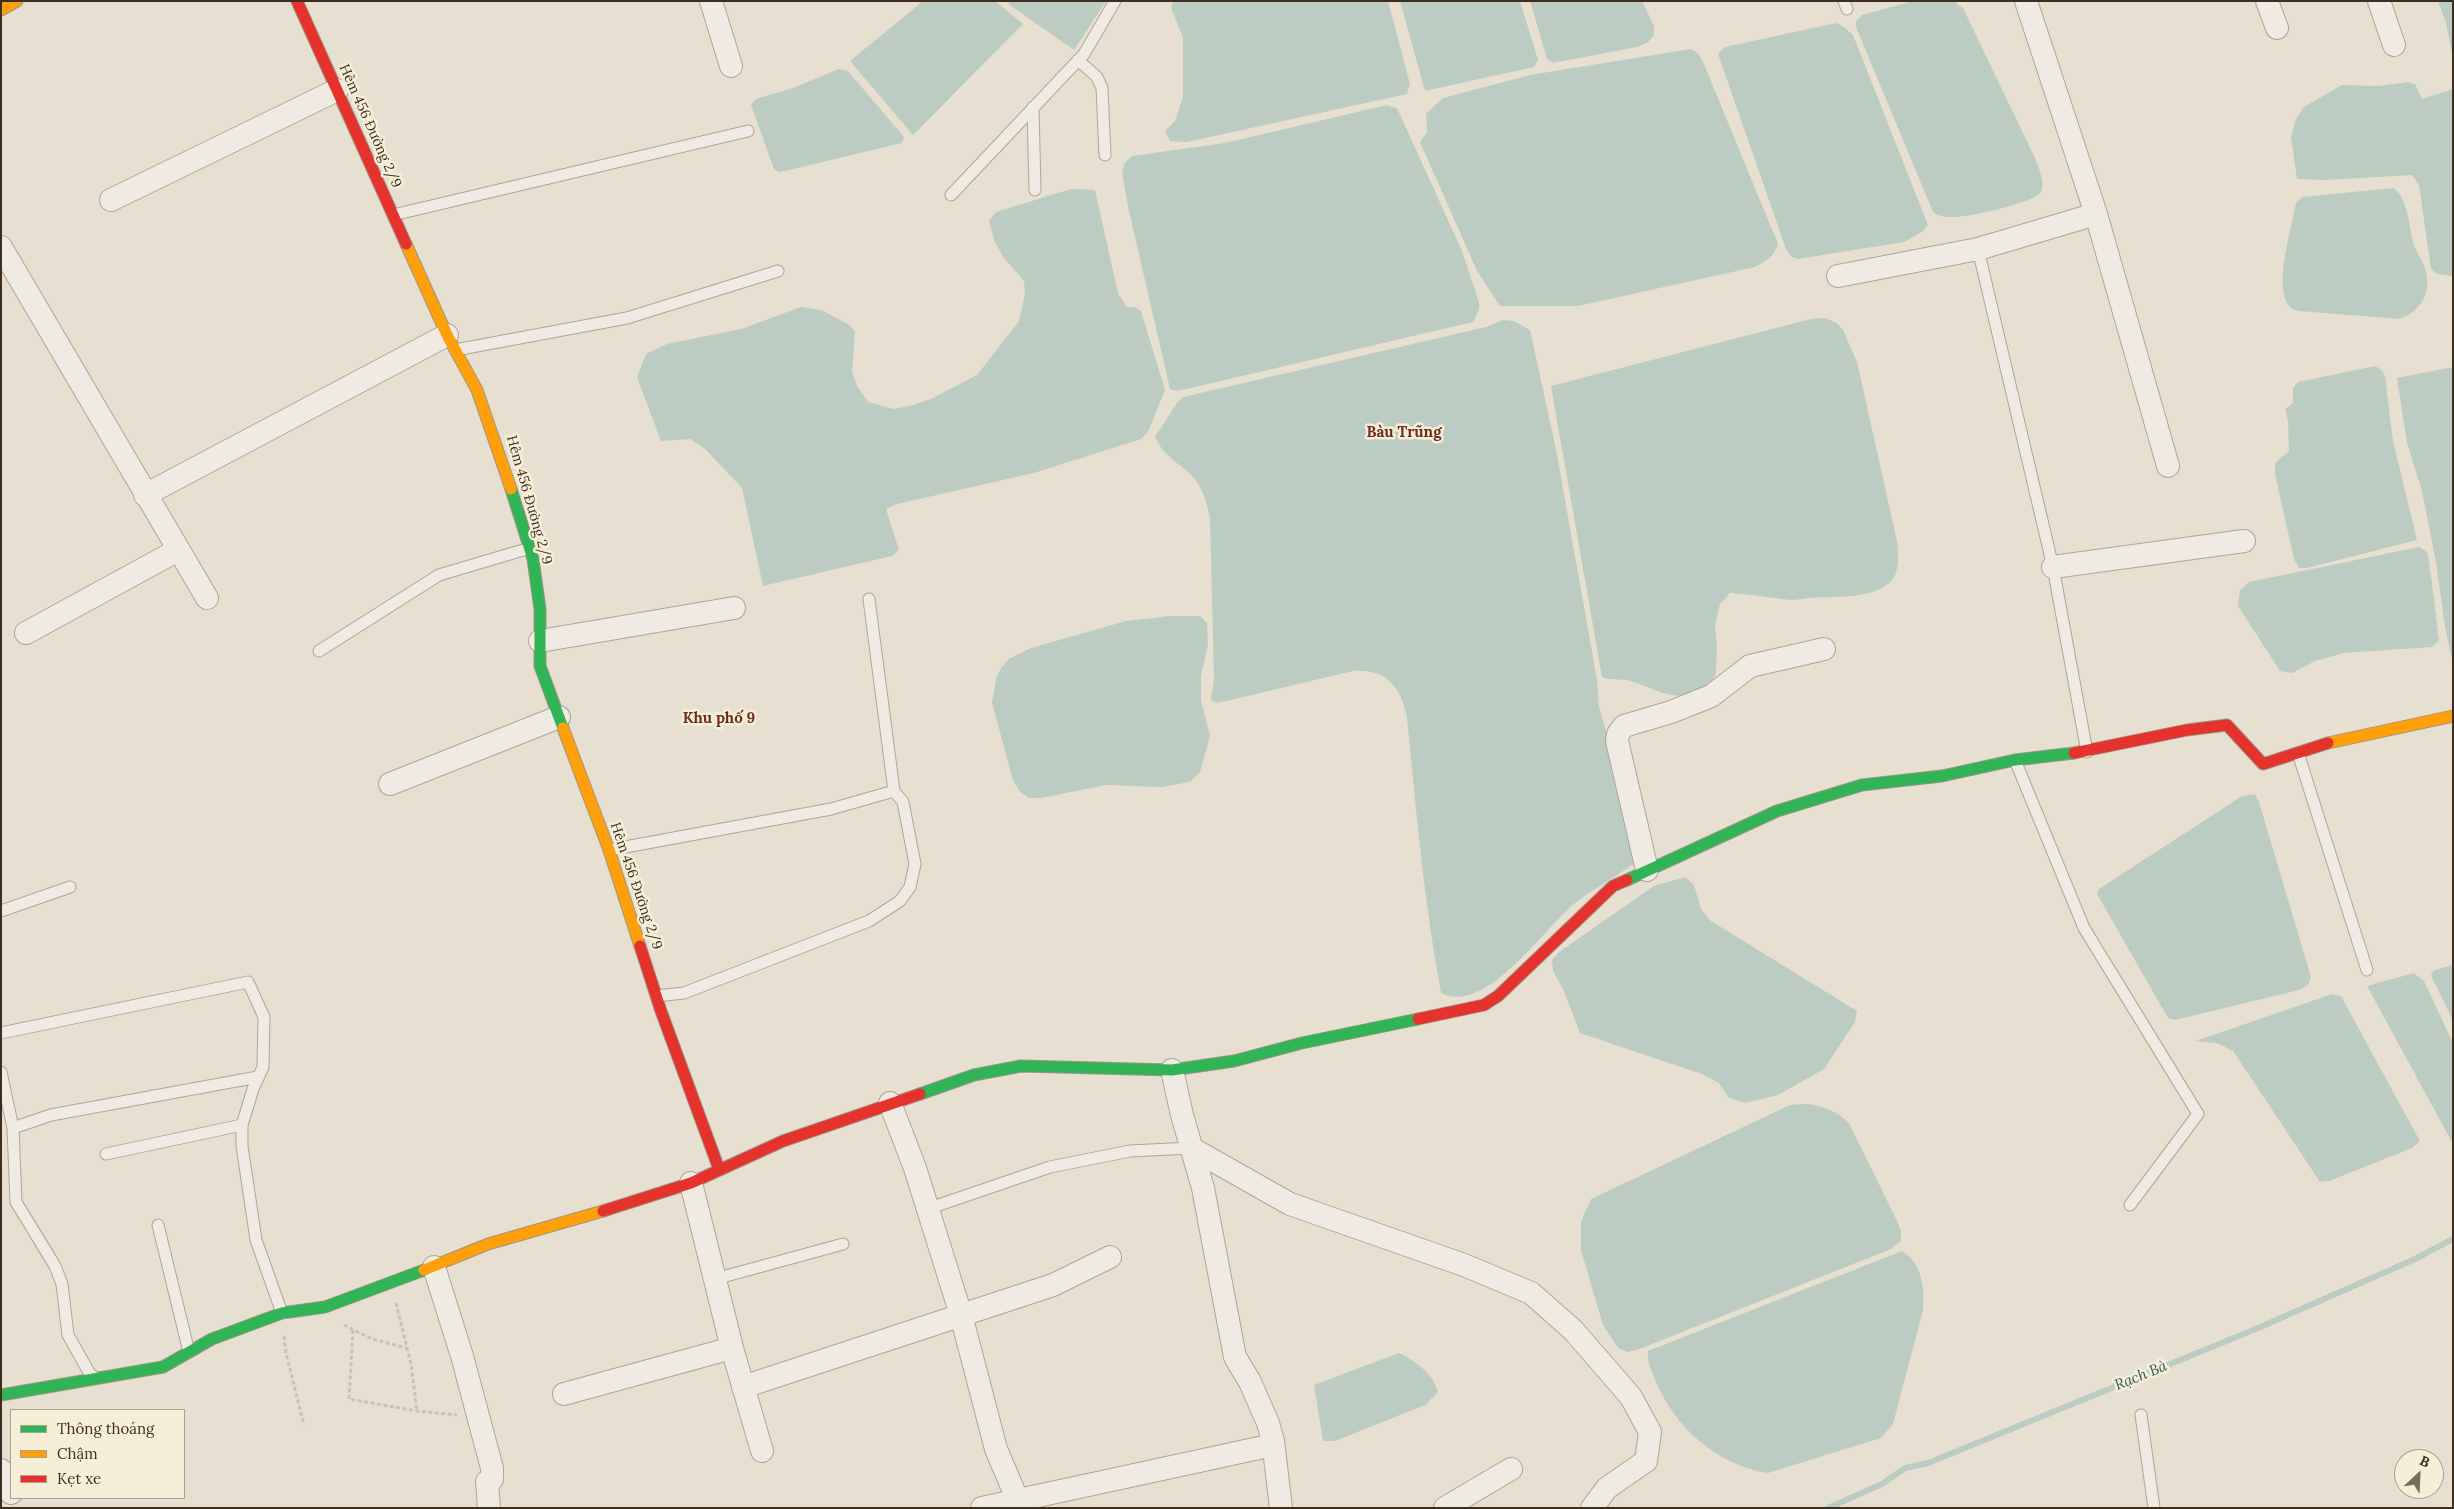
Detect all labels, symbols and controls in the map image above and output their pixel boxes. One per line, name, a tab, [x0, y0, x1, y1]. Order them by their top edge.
street label: Hẻm 456 Đường 2/9	[335, 62, 405, 190]
district label: Bàu Trũng	[1366, 424, 1442, 442]
street label: Hẻm 456 Đường 2/9	[503, 433, 555, 567]
district label: Khu phố 9	[683, 710, 755, 728]
street label: Hẻm 456 Đường 2/9	[606, 820, 666, 952]
water label: Rạch Bà	[2112, 1357, 2170, 1395]
legend	[10, 1409, 185, 1499]
text: Thông thoáng	[57, 1419, 154, 1438]
text: Chậm	[57, 1444, 98, 1463]
north arrow	[2394, 1449, 2444, 1499]
text: B	[2417, 1451, 2433, 1471]
text: Kẹt xe	[57, 1469, 101, 1488]

